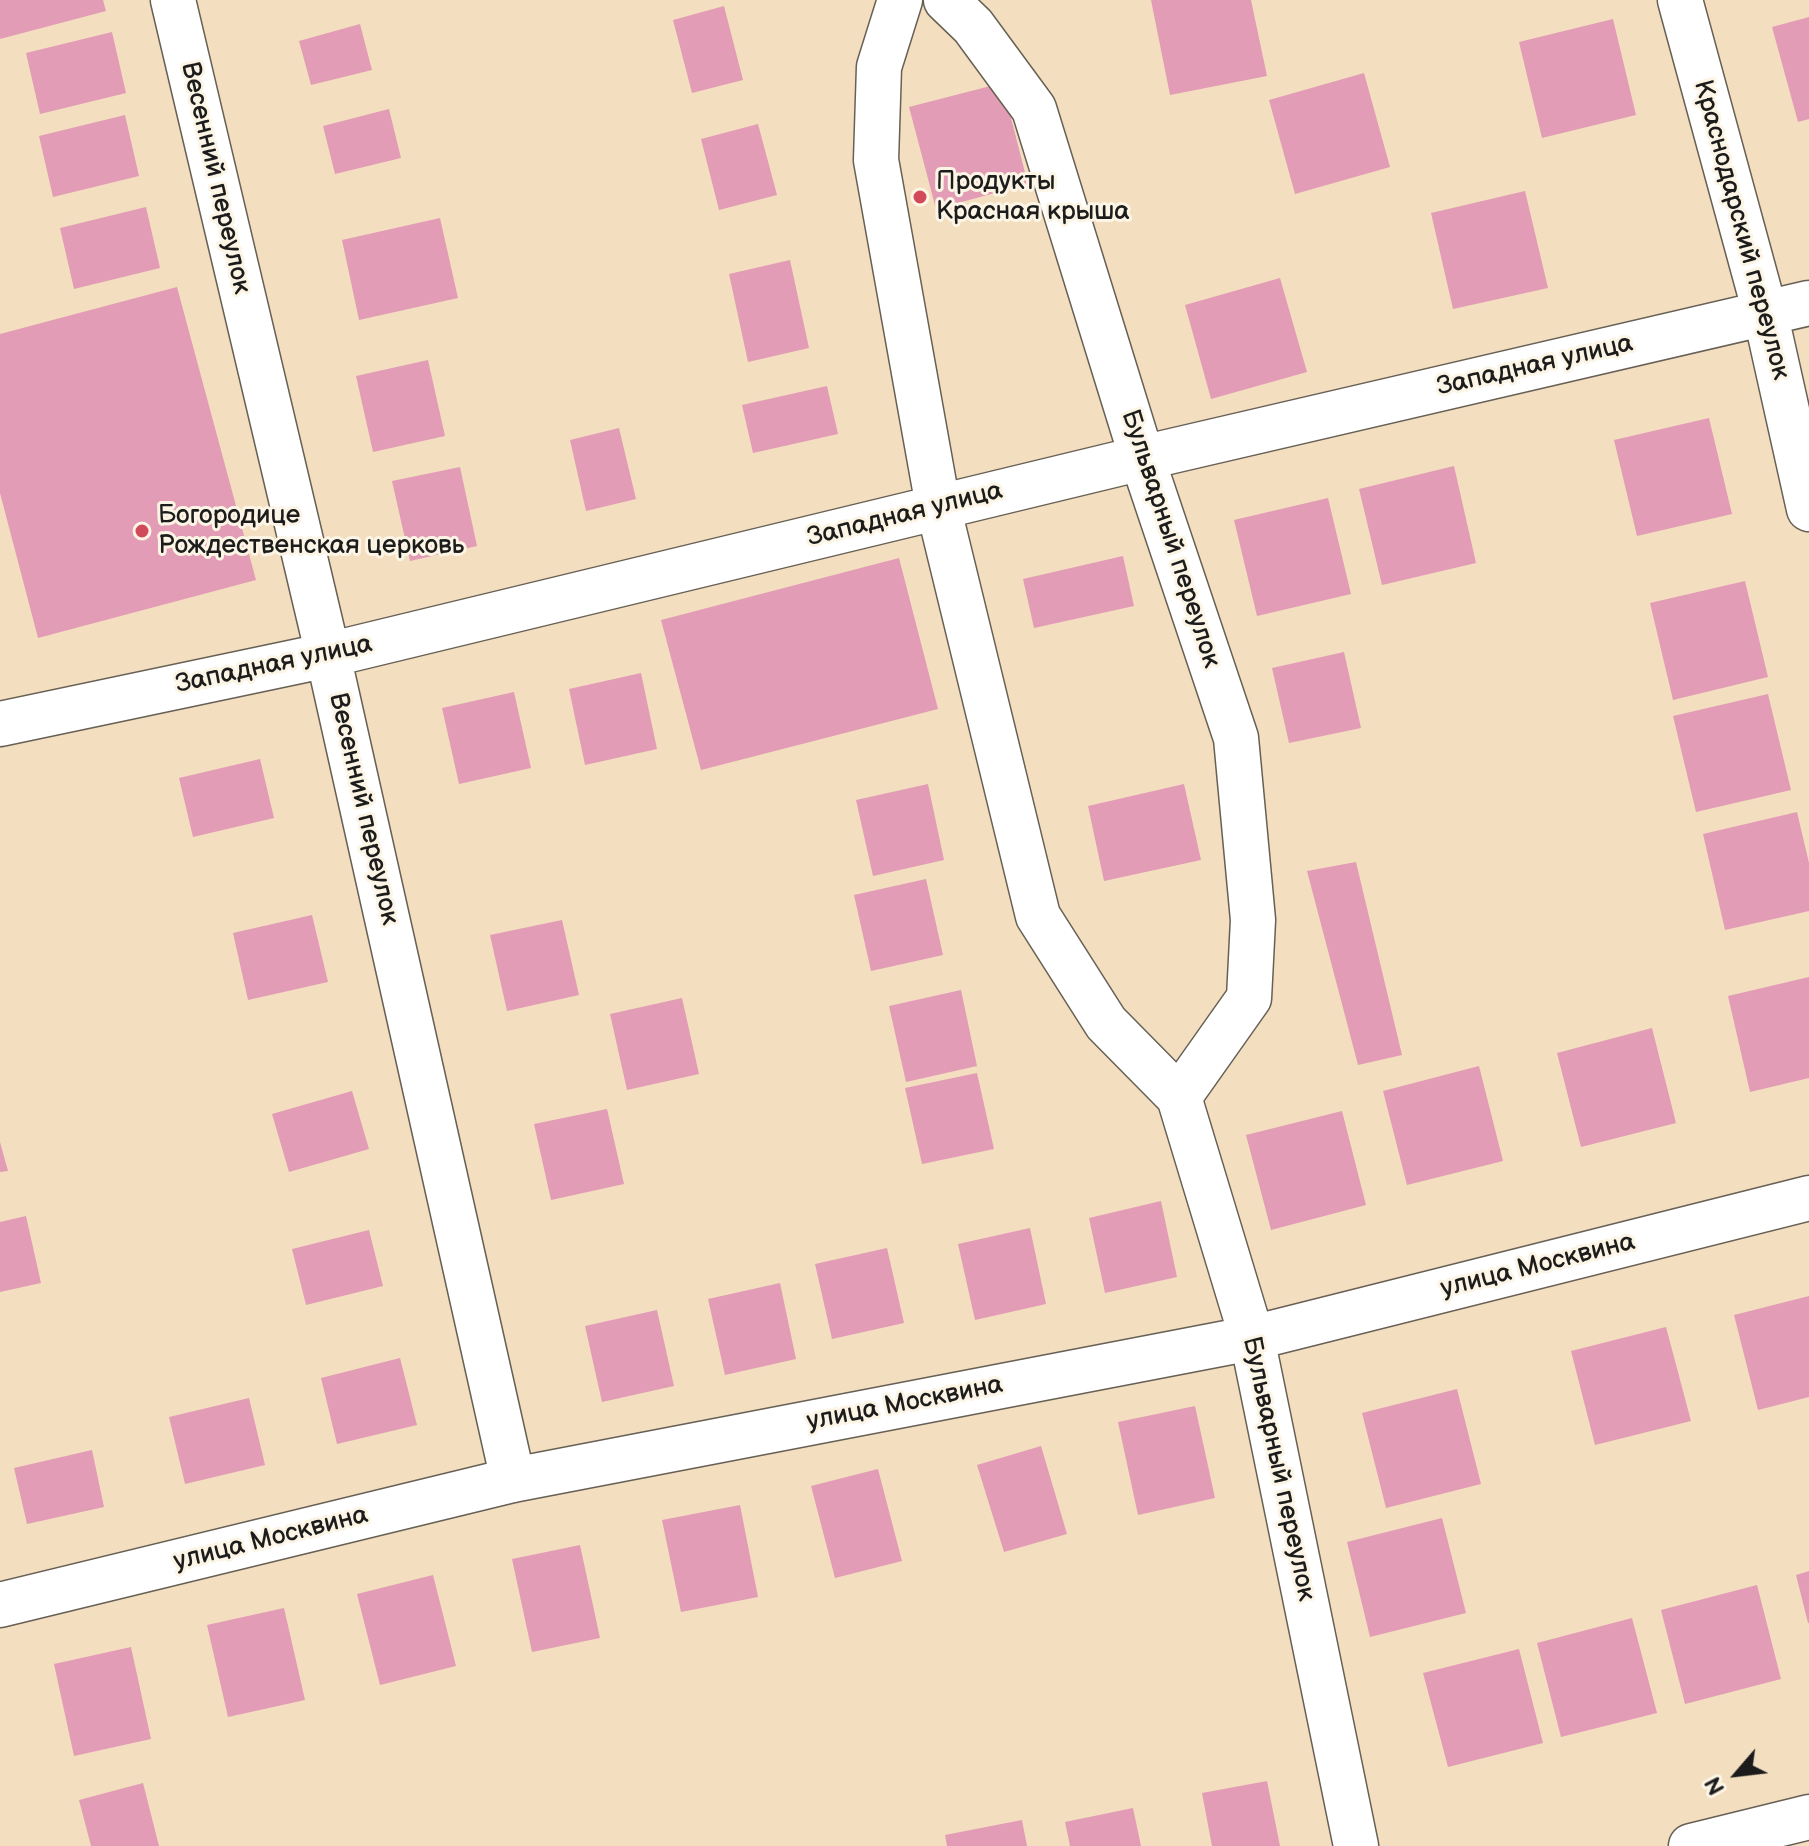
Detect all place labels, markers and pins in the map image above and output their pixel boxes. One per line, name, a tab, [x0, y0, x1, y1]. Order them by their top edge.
place label: Продукты Красная крыша	[936, 166, 1130, 228]
marker: Продукты Красная крыша	[911, 188, 929, 206]
place label: Богородице Рождественская церковь	[158, 500, 464, 562]
marker: Богородице Рождественская церковь	[133, 522, 151, 540]

